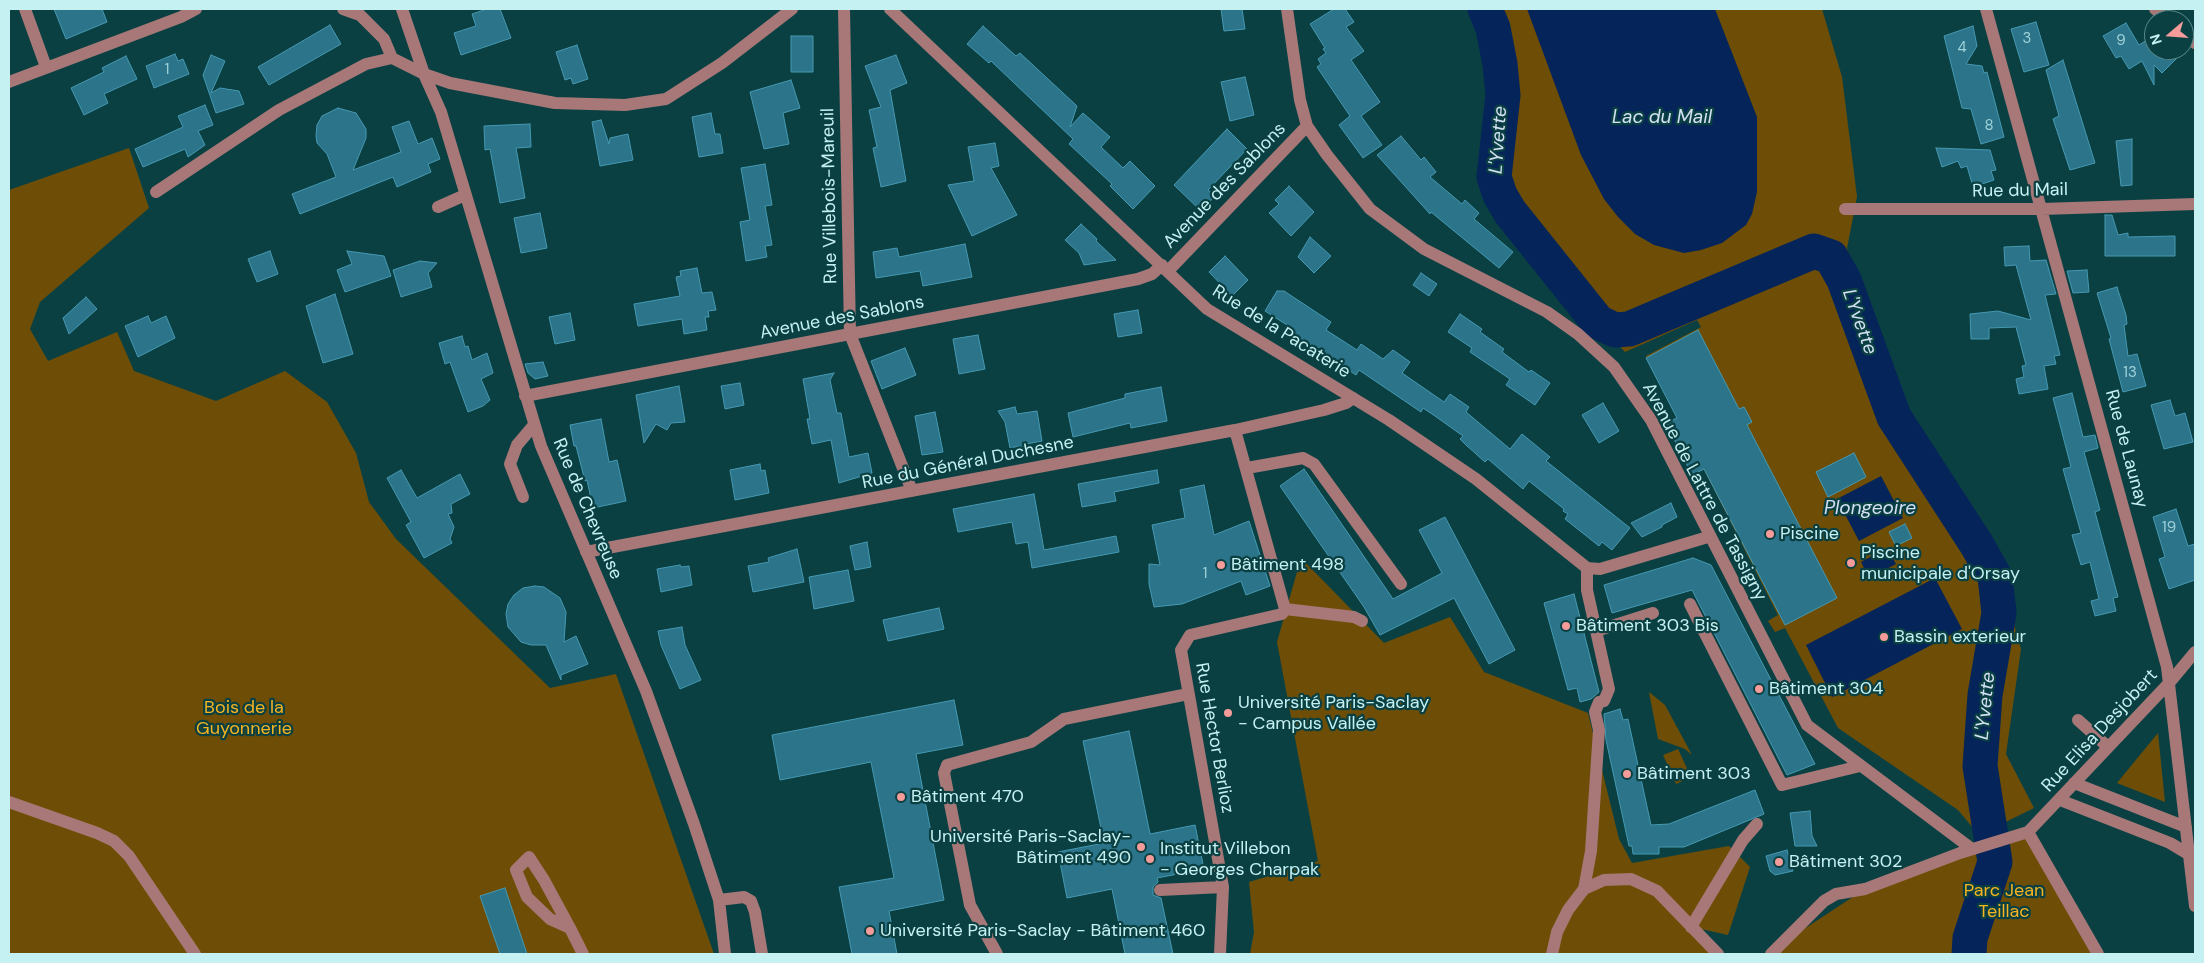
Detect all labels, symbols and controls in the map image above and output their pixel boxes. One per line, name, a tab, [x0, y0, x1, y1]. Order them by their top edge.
north arrow	[2144, 10, 2194, 60]
house number: 3	[2023, 30, 2031, 48]
house number: 9	[2116, 32, 2126, 50]
text: N	[2146, 32, 2166, 47]
house number: 4	[1957, 39, 1967, 57]
house number: 1	[165, 61, 169, 79]
water label: L'Yvette	[1485, 105, 1513, 175]
water label: Lac du Mail	[1612, 107, 1712, 129]
street label: Rue Villebois-Mareuil	[818, 108, 842, 284]
house number: 8	[1984, 117, 1994, 135]
street label: Avenue des Sablons	[1159, 118, 1291, 254]
street label: Rue du Mail	[1972, 179, 2068, 203]
street label: Rue de la Pacaterie	[1208, 281, 1354, 383]
water label: L'Yvette	[1837, 286, 1881, 358]
street label: Avenue des Sablons	[758, 291, 926, 345]
house number: 13	[2123, 364, 2137, 382]
street label: Avenue de Lattre de Tassigny	[1637, 379, 1771, 605]
street label: Rue de Launay	[2100, 387, 2152, 511]
street label: Rue du Général Duchesne	[860, 432, 1076, 494]
street label: Rue de Chevreuse	[548, 435, 626, 583]
water label: Plongeoire	[1824, 498, 1916, 520]
house number: 19	[2162, 519, 2176, 537]
place label: Piscine	[1780, 523, 1839, 545]
marker: Piscine	[1764, 528, 1776, 540]
place label: Piscine municipale d'Orsay	[1861, 542, 2020, 584]
place label: Bâtiment 498	[1231, 554, 1344, 576]
marker: Piscine municipale d'Orsay	[1845, 557, 1857, 569]
marker: Bâtiment 498	[1215, 559, 1227, 571]
house number: 1	[1203, 565, 1207, 583]
place label: Bâtiment 303 Bis	[1576, 615, 1719, 637]
marker: Bâtiment 303 Bis	[1560, 620, 1572, 632]
place label: Bassin exterieur	[1894, 626, 2026, 648]
marker: Bassin exterieur	[1878, 631, 1890, 643]
street label: Rue Hector Berlioz	[1190, 661, 1238, 815]
street label: Rue Elisa Desjobert	[2038, 665, 2162, 797]
water label: L'Yvette	[1971, 671, 2001, 741]
place label: Bâtiment 304	[1769, 678, 1883, 700]
marker: Bâtiment 304	[1753, 683, 1765, 695]
place label: Université Paris-Saclay - Campus Vallée	[1238, 692, 1429, 734]
park label: Bois de la Guyonnerie	[196, 697, 292, 740]
marker: Université Paris-Saclay - Campus Vallée	[1222, 707, 1234, 719]
place label: Bâtiment 303	[1637, 763, 1751, 785]
marker: Bâtiment 303	[1621, 768, 1633, 780]
place label: Bâtiment 470	[911, 786, 1024, 808]
marker: Bâtiment 470	[895, 791, 907, 803]
place label: Université Paris-Saclay- Bâtiment 490	[930, 826, 1131, 869]
place label: Institut Villebon - Georges Charpak	[1160, 838, 1319, 881]
marker: Université Paris-Saclay- Bâtiment 490	[1135, 841, 1147, 853]
place label: Bâtiment 302	[1789, 851, 1902, 873]
marker: Institut Villebon - Georges Charpak	[1144, 853, 1156, 865]
marker: Bâtiment 302	[1773, 856, 1785, 868]
park label: Parc Jean Teillac	[1964, 880, 2044, 922]
place label: Université Paris-Saclay - Bâtiment 460	[880, 920, 1205, 942]
marker: Université Paris-Saclay - Bâtiment 460	[864, 925, 876, 937]

